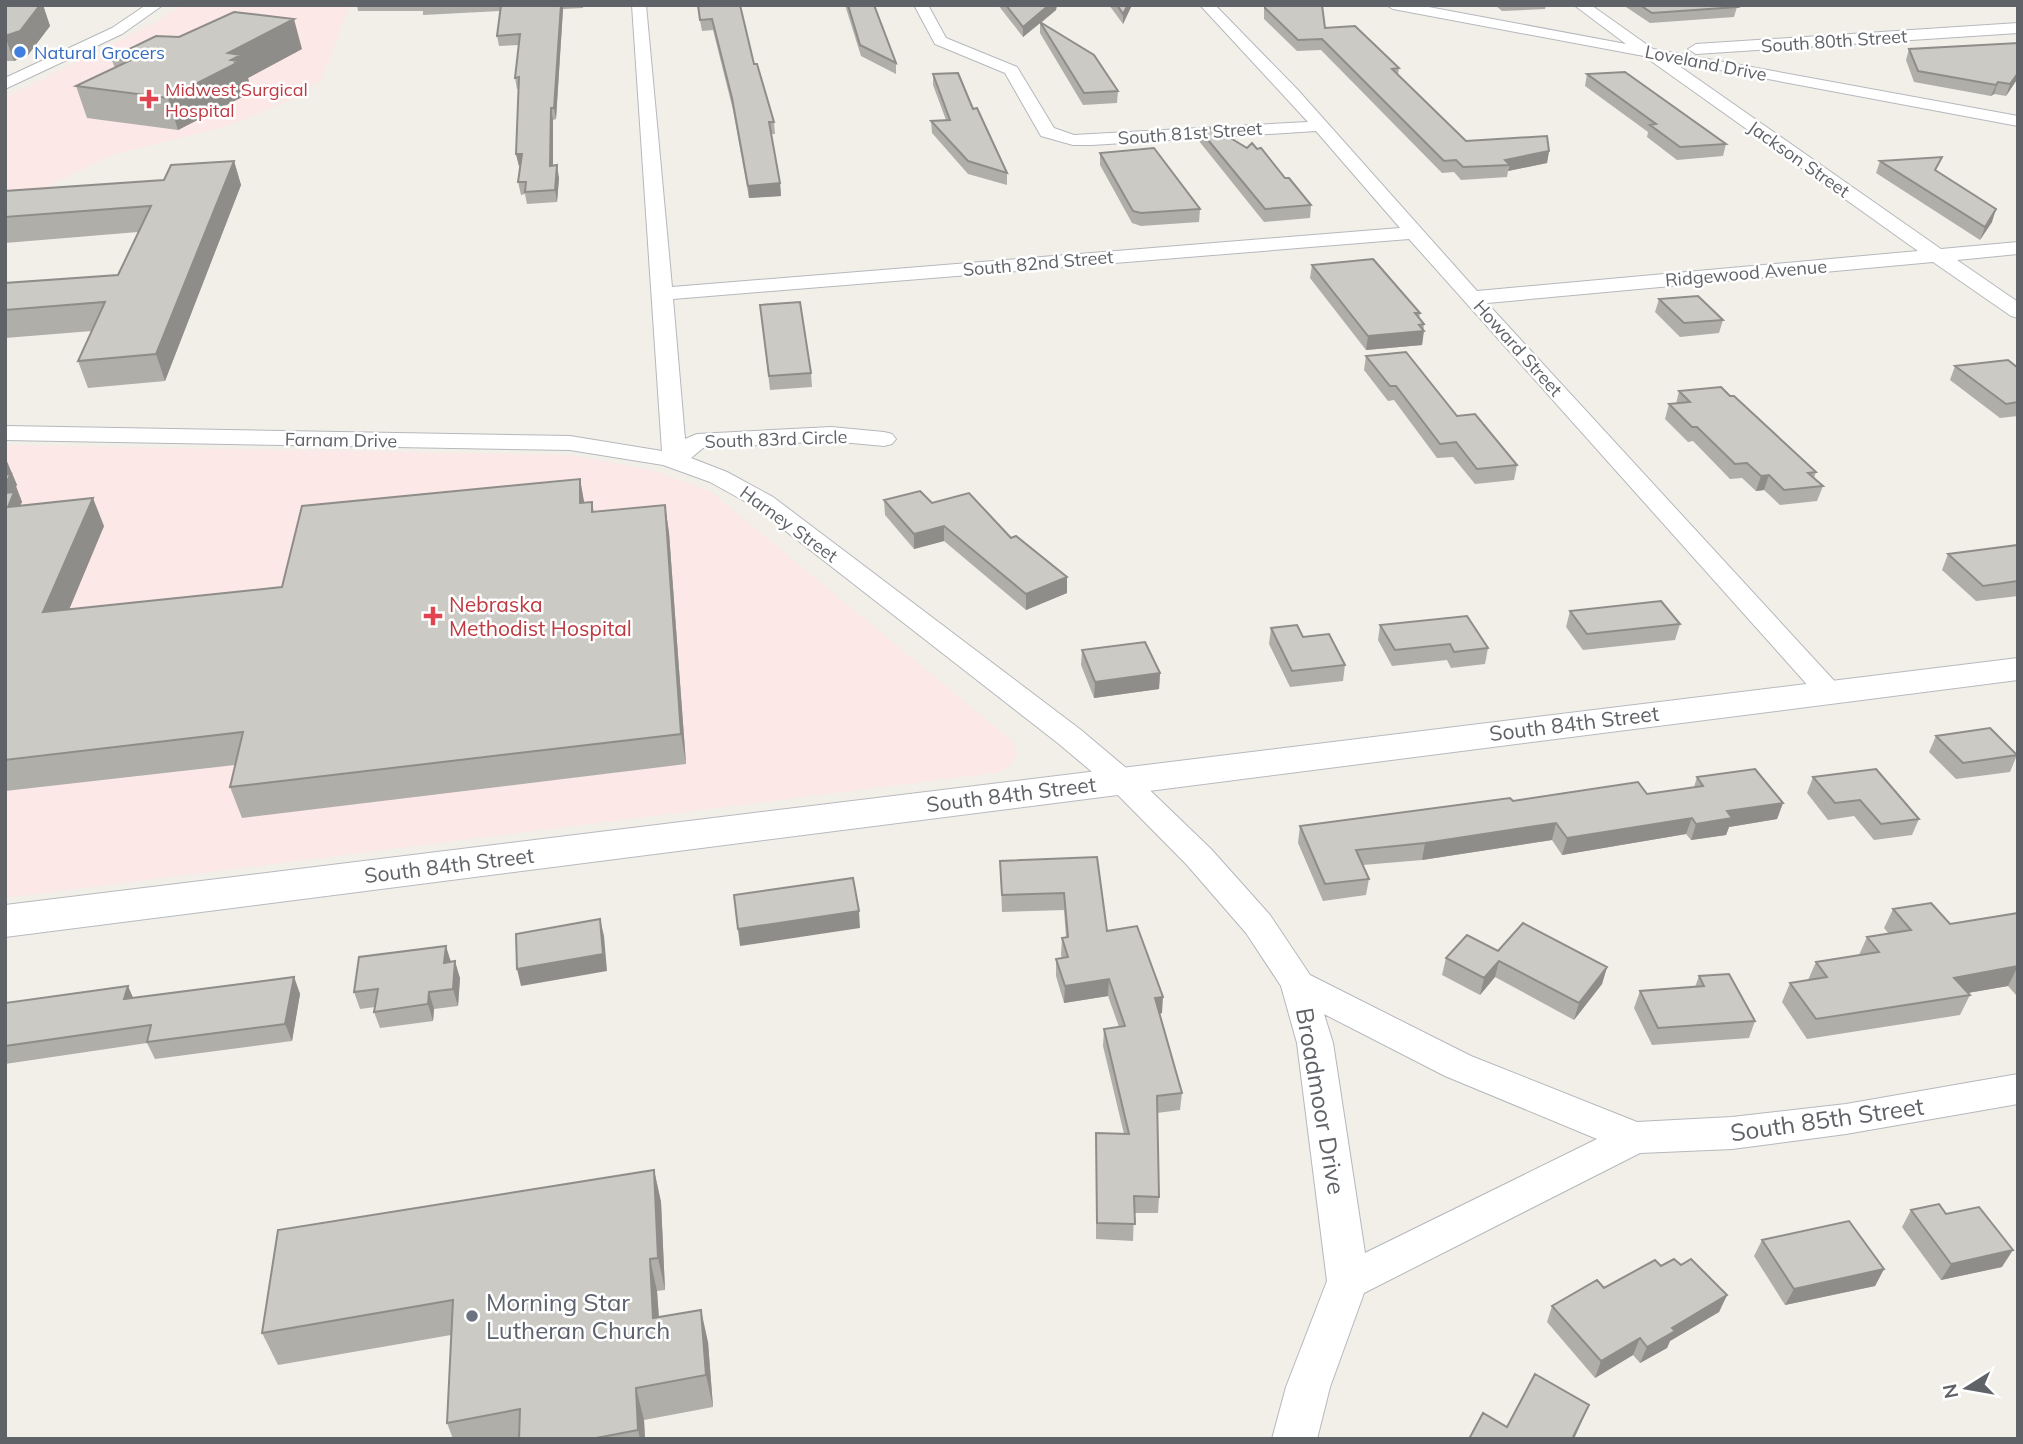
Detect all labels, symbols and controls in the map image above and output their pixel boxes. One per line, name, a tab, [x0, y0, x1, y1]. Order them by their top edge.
street label: South 80th Street	[1760, 24, 1908, 58]
street label: Loveland Drive	[1643, 40, 1769, 86]
place label: Natural Grocers	[34, 41, 165, 64]
marker: Natural Grocers	[12, 44, 28, 60]
place label: Midwest Surgical Hospital	[165, 78, 308, 122]
marker: Midwest Surgical Hospital	[139, 89, 159, 109]
street label: Jackson Street	[1744, 115, 1854, 203]
street label: South 81st Street	[1117, 116, 1263, 150]
street label: South 82nd Street	[962, 245, 1114, 281]
street label: Ridgewood Avenue	[1664, 254, 1828, 292]
street label: Howard Street	[1469, 295, 1567, 401]
street label: South 83rd Circle	[704, 425, 848, 453]
street label: Farnam Drive	[285, 428, 397, 452]
street label: Harney Street	[736, 481, 842, 567]
place label: Nebraska Methodist Hospital	[449, 591, 632, 641]
marker: Nebraska Methodist Hospital	[423, 606, 443, 626]
street label: South 84th Street	[1488, 700, 1660, 746]
street label: South 84th Street	[925, 771, 1097, 817]
street label: South 84th Street	[363, 842, 535, 888]
street label: Broadmoor Drive	[1290, 1005, 1352, 1197]
street label: South 85th Street	[1728, 1091, 1926, 1147]
place label: Morning Star Lutheran Church	[486, 1287, 670, 1345]
marker: Morning Star Lutheran Church	[464, 1308, 480, 1324]
north arrow	[1932, 1353, 2002, 1423]
text: N	[1937, 1382, 1963, 1401]

